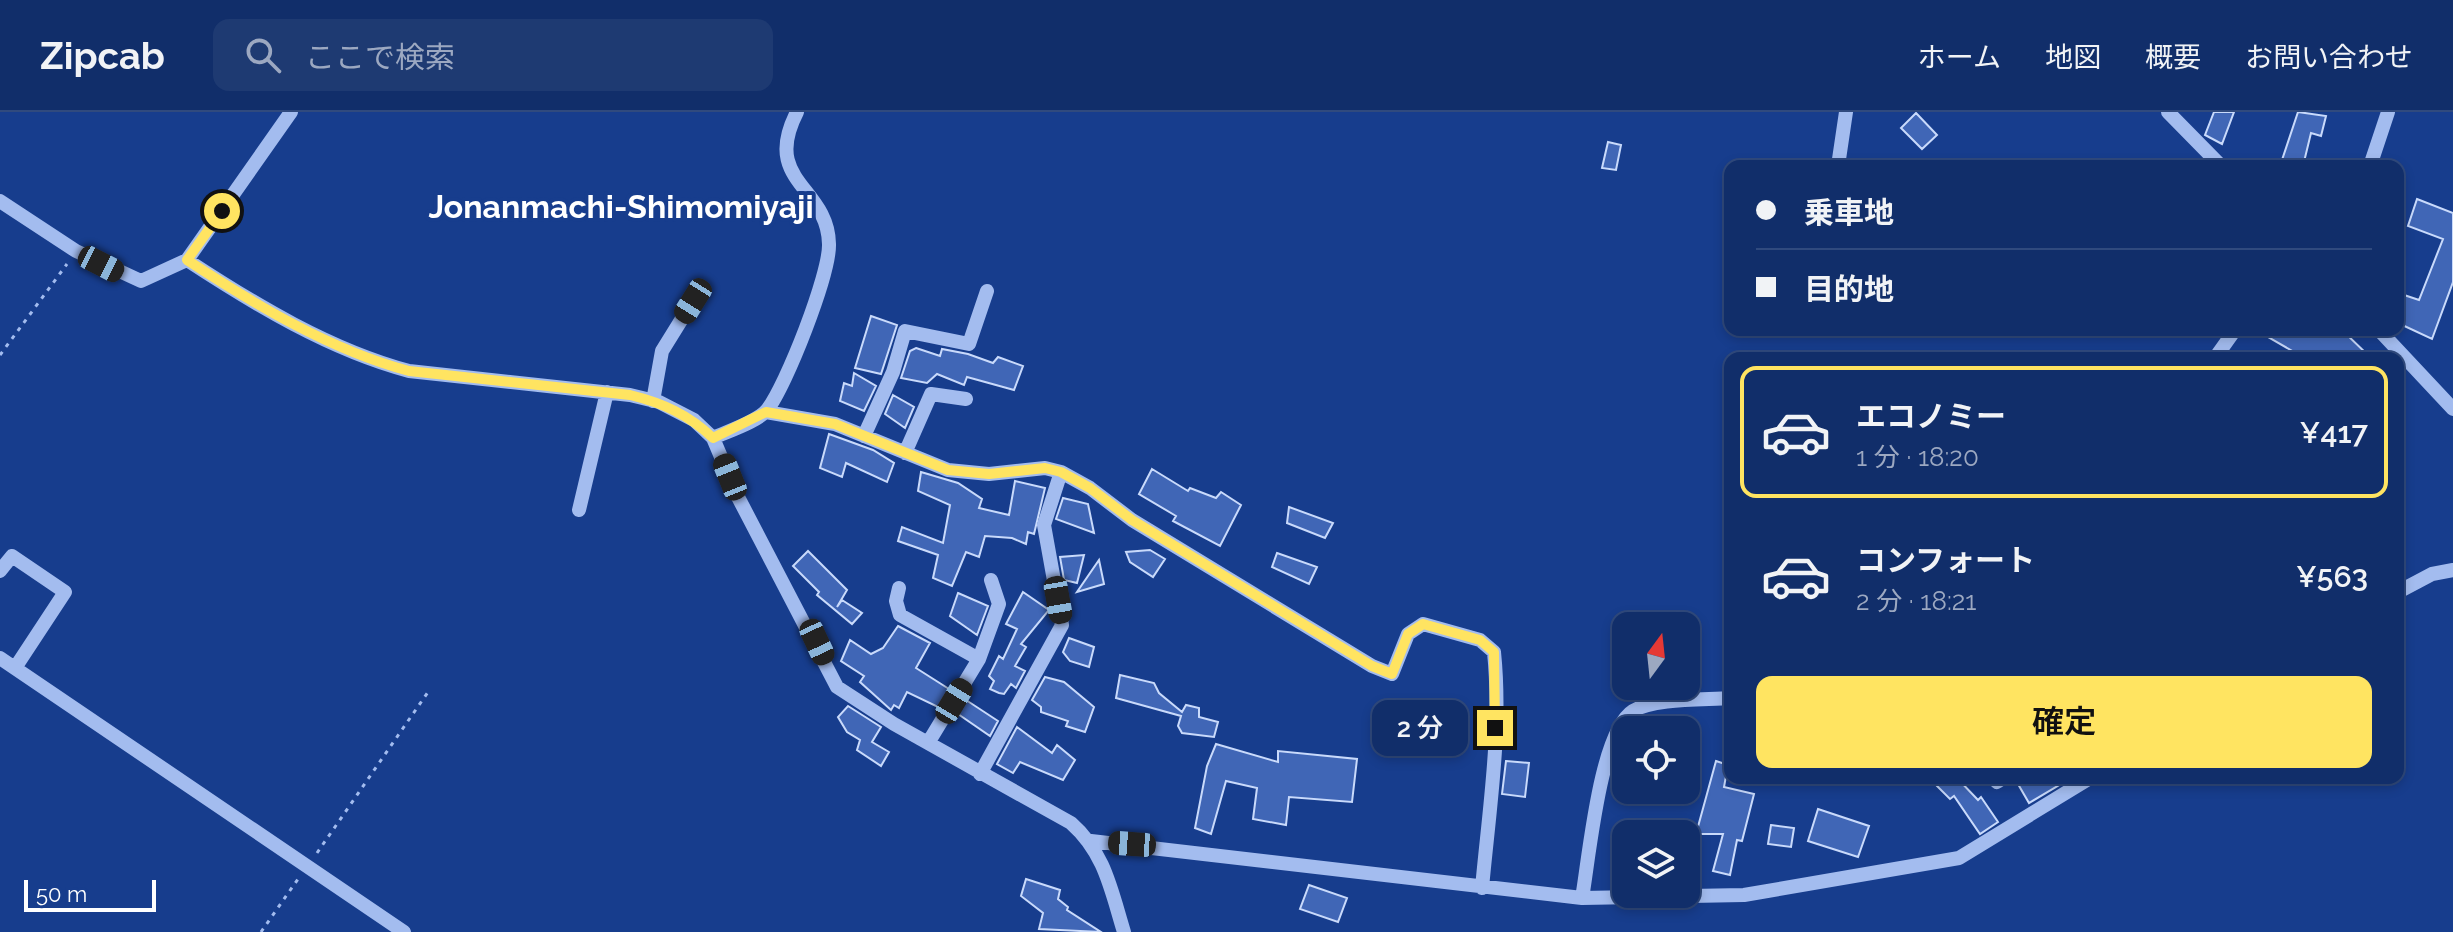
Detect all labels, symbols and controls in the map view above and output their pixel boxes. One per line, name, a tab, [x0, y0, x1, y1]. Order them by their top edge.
search box	[213, 19, 773, 91]
text: Zipcab	[40, 33, 165, 78]
icon: search	[241, 33, 285, 77]
text: ここで検索	[305, 40, 455, 75]
text: ホーム	[1918, 41, 2001, 74]
text: 地図	[2045, 41, 2101, 74]
text: 概要	[2145, 41, 2201, 74]
text: お問い合わせ	[2245, 41, 2413, 74]
district label: Jonanmachi-Shimomiyaji	[428, 188, 814, 225]
route start	[204, 193, 240, 229]
text: 乗車地	[1804, 195, 1894, 230]
car	[74, 242, 128, 286]
text: 目的地	[1804, 272, 1894, 307]
car	[670, 274, 716, 328]
icon: car	[1760, 396, 1832, 468]
text: エコノミー	[1856, 399, 2006, 434]
text: ¥417	[2300, 415, 2368, 450]
text: 1 分 · 18:20	[1856, 442, 1979, 472]
car	[710, 450, 750, 504]
icon: car	[1760, 540, 1832, 612]
text: コンフォート	[1856, 543, 2035, 578]
text: ¥563	[2296, 559, 2368, 594]
car	[1042, 574, 1074, 626]
text: 2 分 · 18:21	[1856, 586, 1976, 616]
north arrow	[1612, 612, 1700, 700]
map controls	[1612, 612, 1700, 908]
car	[796, 615, 838, 669]
car	[931, 674, 977, 728]
button: 確定	[1756, 676, 2372, 768]
callout: 2 分	[1371, 700, 1467, 756]
route end	[1477, 710, 1513, 746]
text: 2 分	[1397, 713, 1443, 743]
button: locate	[1612, 716, 1700, 804]
button: layers	[1612, 820, 1700, 908]
car	[1107, 830, 1157, 858]
scale bar	[24, 876, 156, 912]
text: 50 m	[36, 881, 87, 907]

